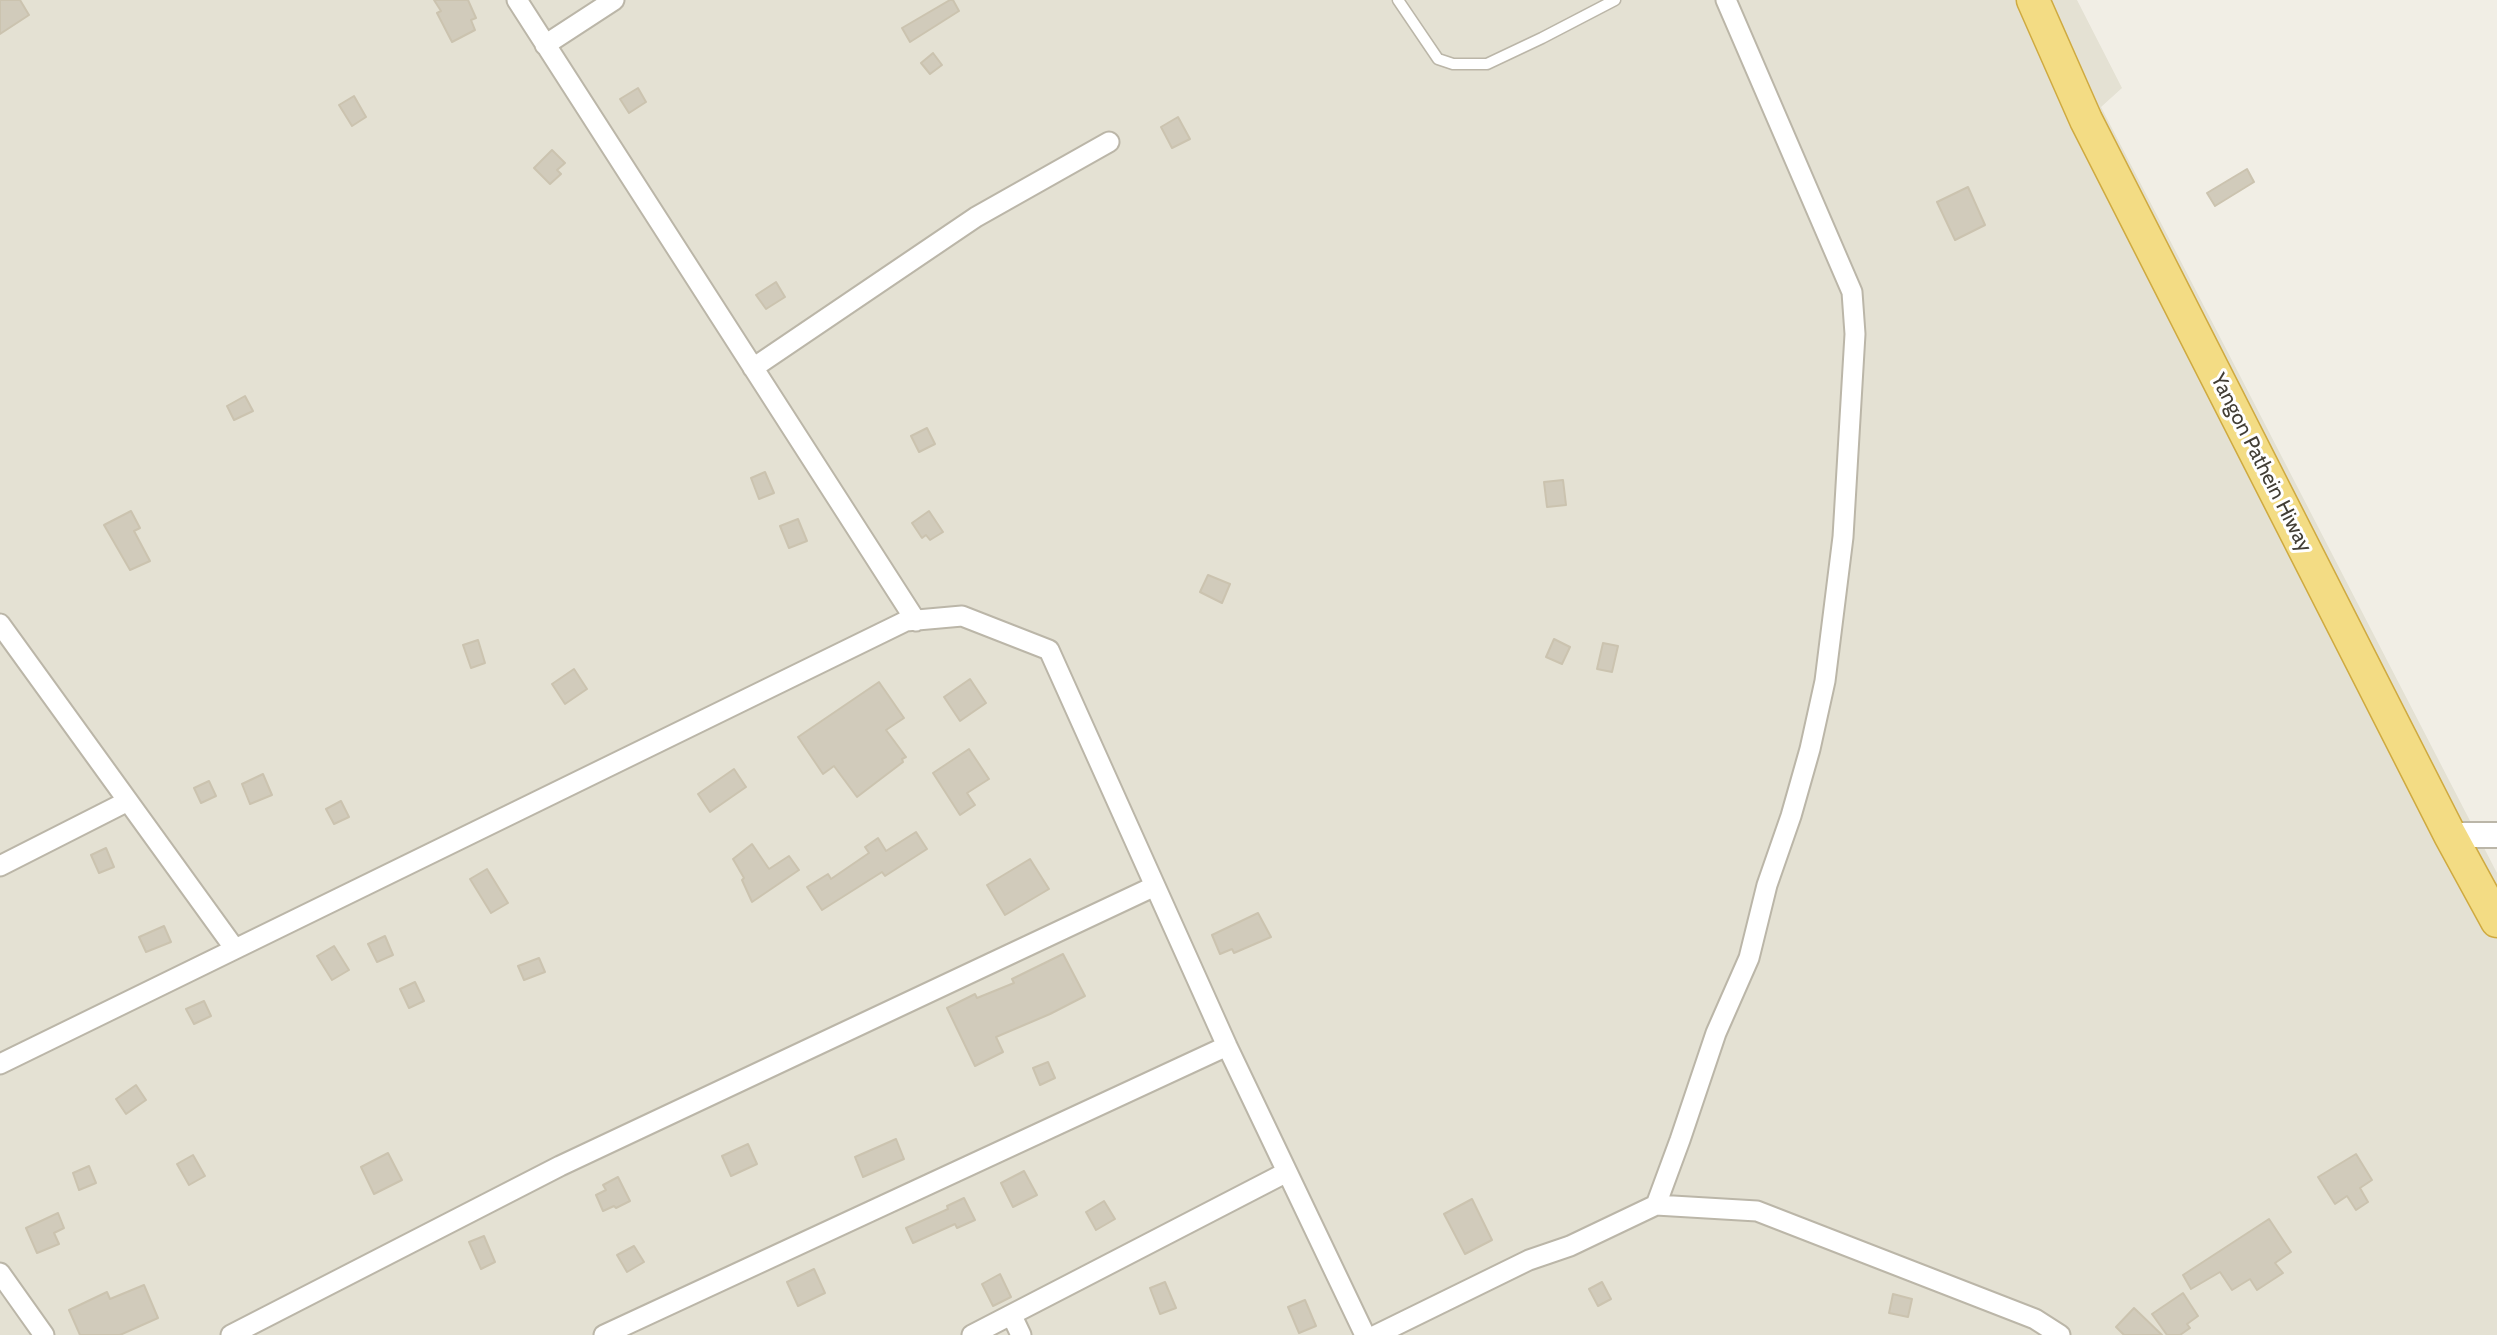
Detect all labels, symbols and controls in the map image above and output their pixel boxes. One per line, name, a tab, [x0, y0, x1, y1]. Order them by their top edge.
street label: Yangon Pathein Hiway	[2205, 370, 2317, 556]

